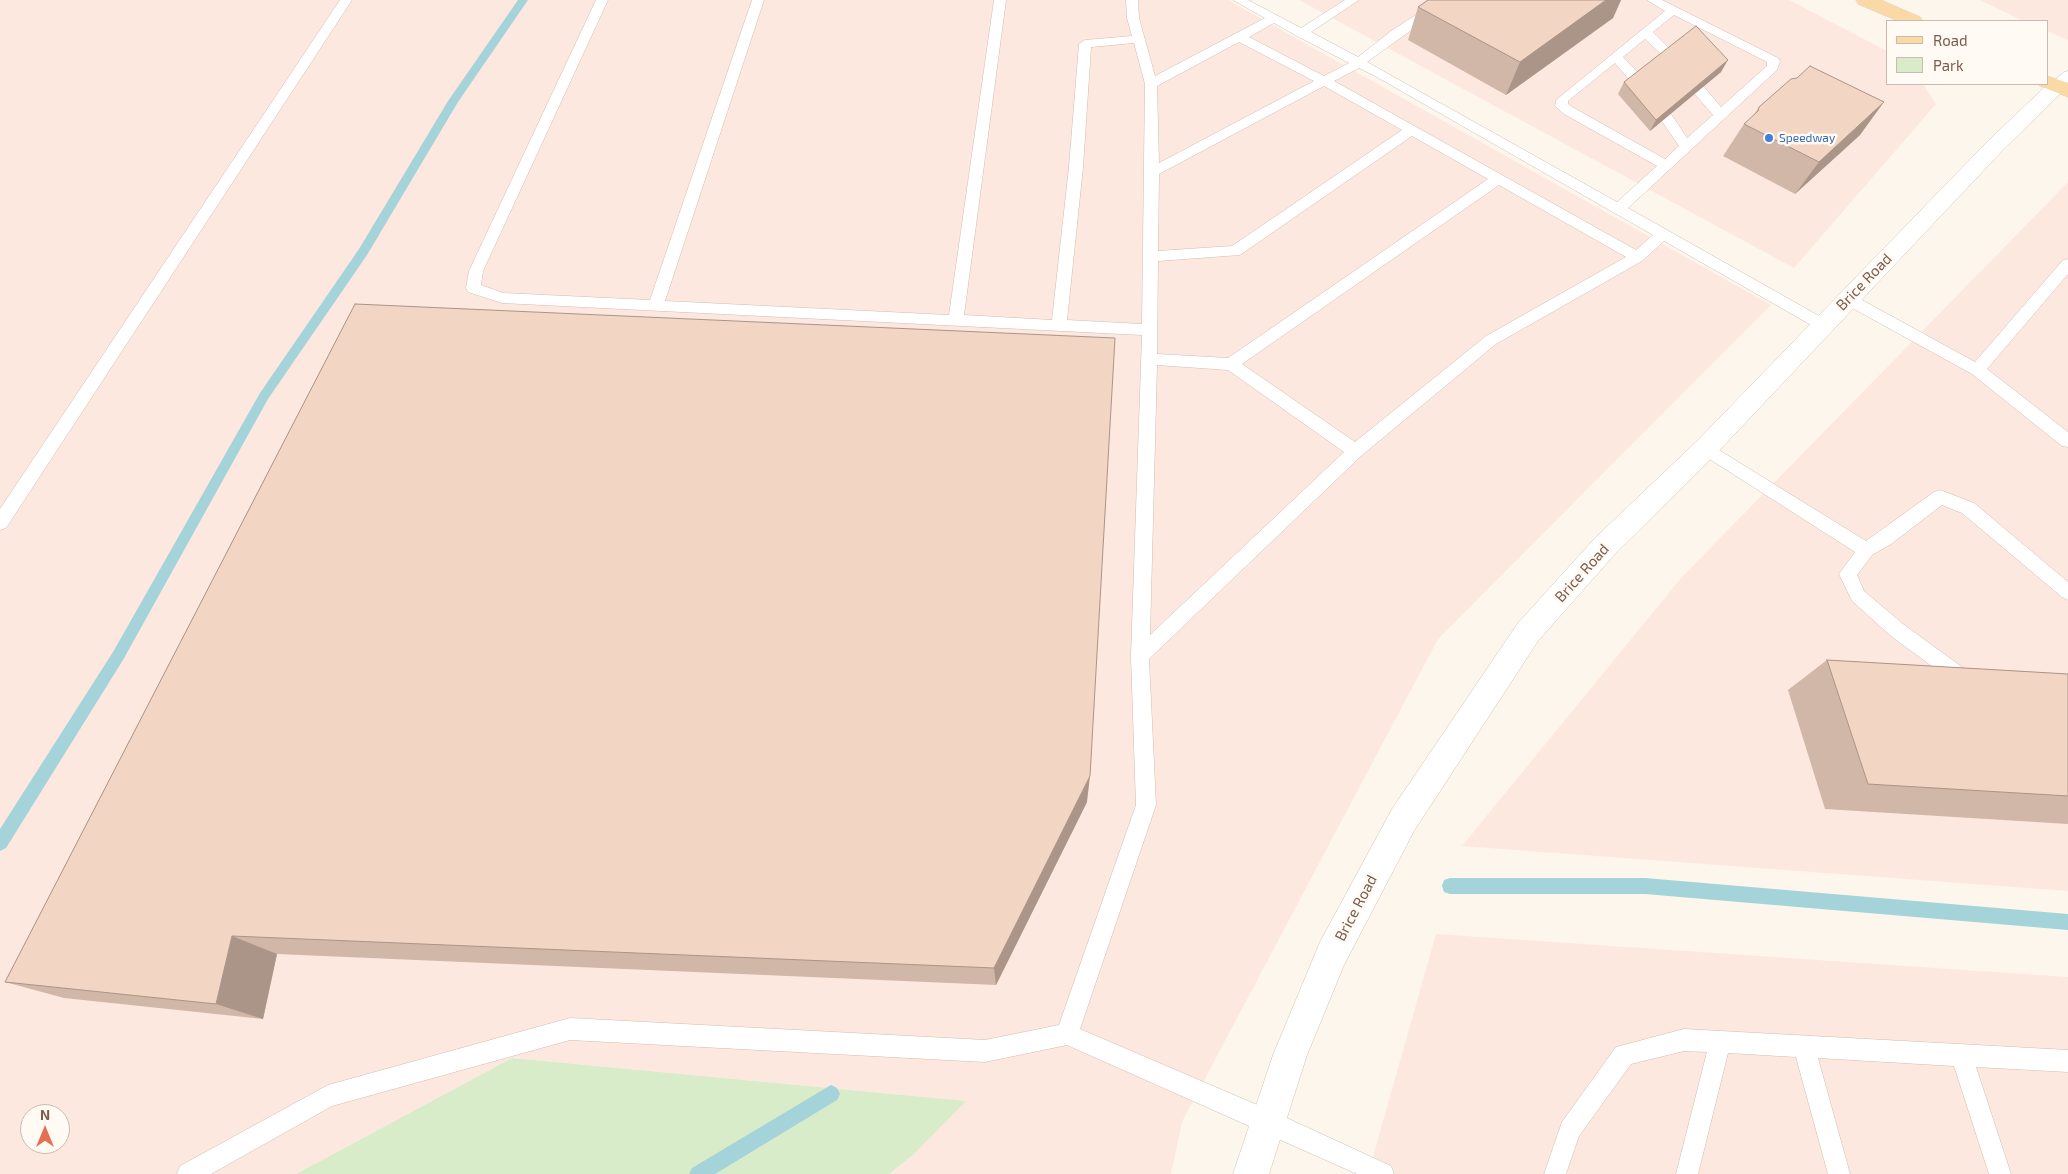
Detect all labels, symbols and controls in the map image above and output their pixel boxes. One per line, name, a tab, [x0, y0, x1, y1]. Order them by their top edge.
legend	[1886, 20, 2048, 85]
text: Road	[1933, 31, 1968, 49]
text: Park	[1933, 56, 1964, 74]
place label: Speedway	[1779, 131, 1835, 145]
marker: Speedway	[1763, 132, 1775, 144]
street label: Brice Road	[1832, 250, 1896, 314]
street label: Brice Road	[1551, 540, 1613, 606]
street label: Brice Road	[1331, 872, 1381, 944]
north arrow	[20, 1104, 70, 1154]
text: N	[40, 1106, 50, 1123]

